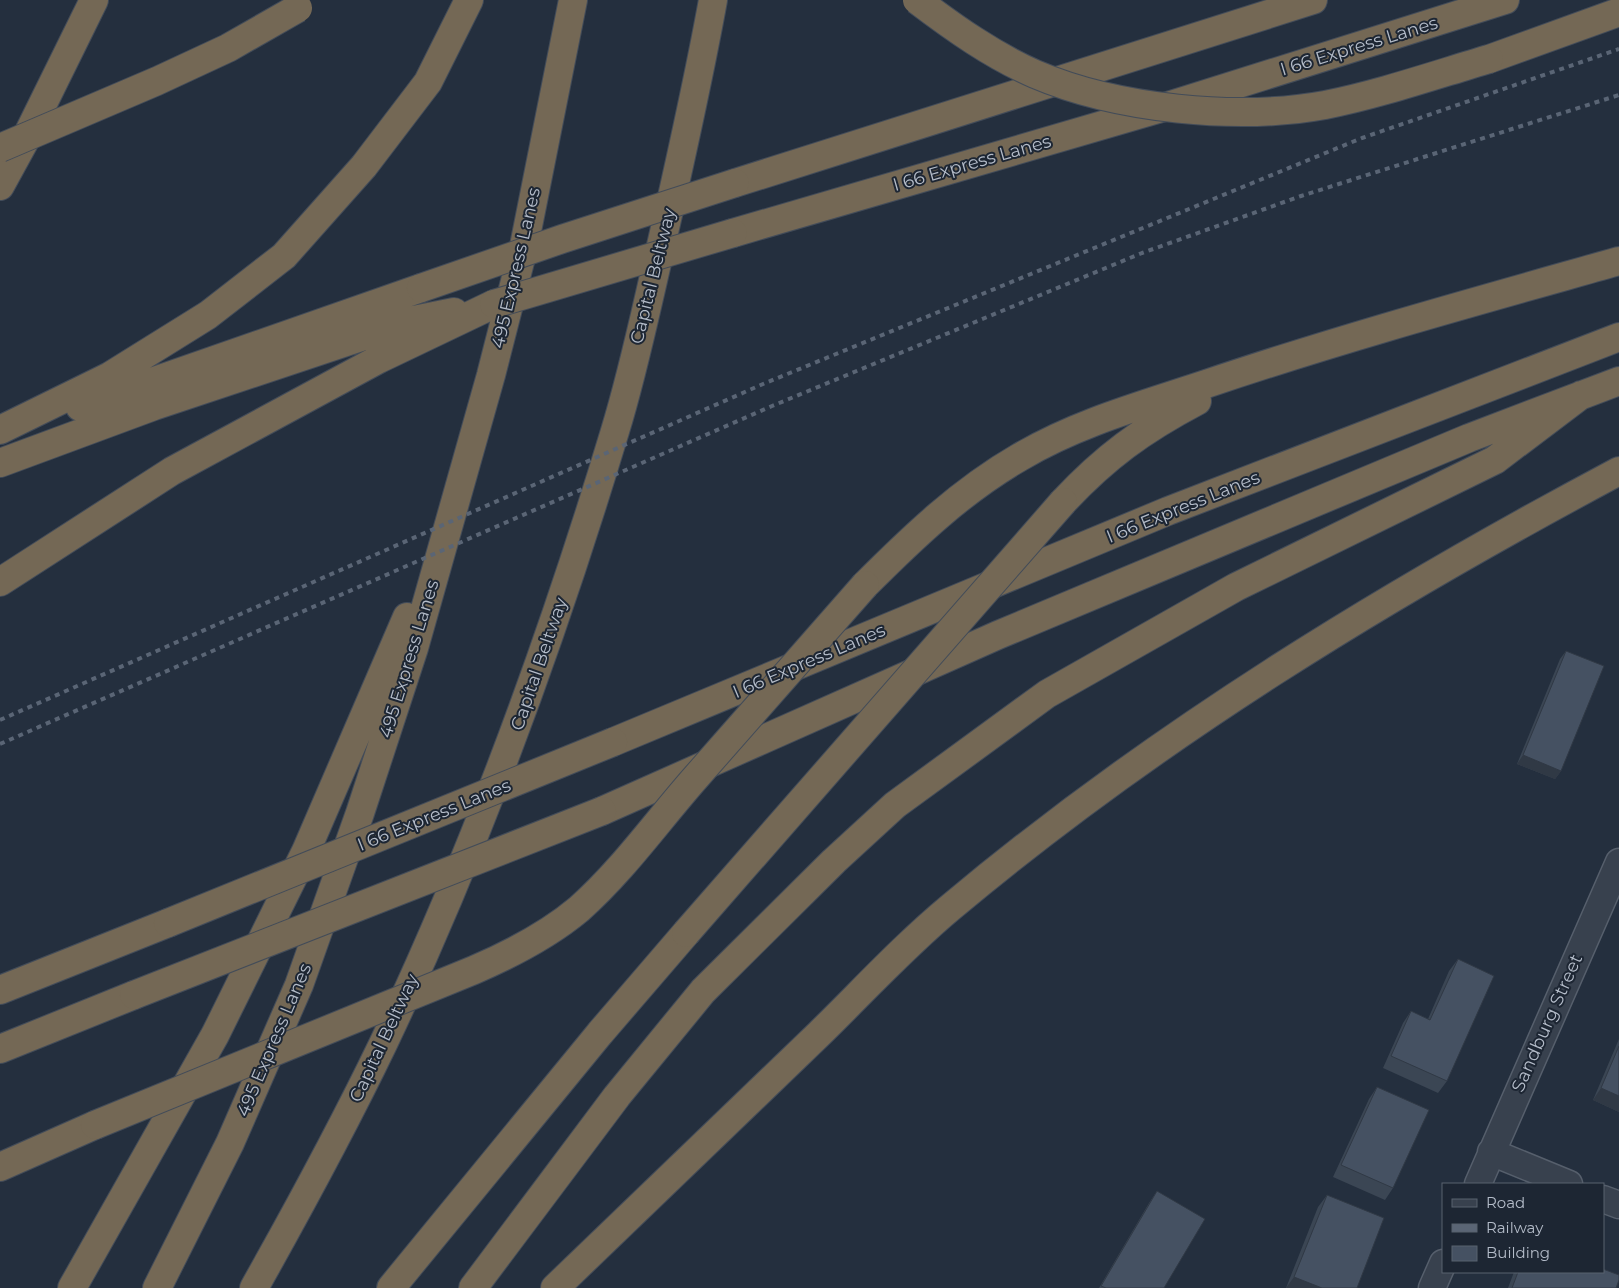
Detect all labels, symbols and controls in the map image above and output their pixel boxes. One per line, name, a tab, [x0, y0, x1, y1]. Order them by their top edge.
street label: I 66 Express Lanes	[1278, 12, 1441, 80]
street label: I 66 Express Lanes	[890, 130, 1054, 196]
street label: 495 Express Lanes	[487, 185, 545, 351]
street label: Capital Beltway	[626, 206, 681, 346]
street label: I 66 Express Lanes	[1103, 466, 1263, 548]
street label: 495 Express Lanes	[374, 577, 444, 741]
street label: Capital Beltway	[506, 594, 572, 733]
street label: I 66 Express Lanes	[729, 619, 889, 703]
street label: I 66 Express Lanes	[354, 774, 514, 856]
street label: Sandburg Street	[1507, 951, 1587, 1095]
street label: 495 Express Lanes	[232, 960, 316, 1120]
street label: Capital Beltway	[345, 970, 423, 1106]
legend	[1442, 1183, 1604, 1273]
text: Road	[1486, 1193, 1525, 1212]
text: Railway	[1486, 1218, 1544, 1237]
text: Building	[1486, 1243, 1550, 1262]

